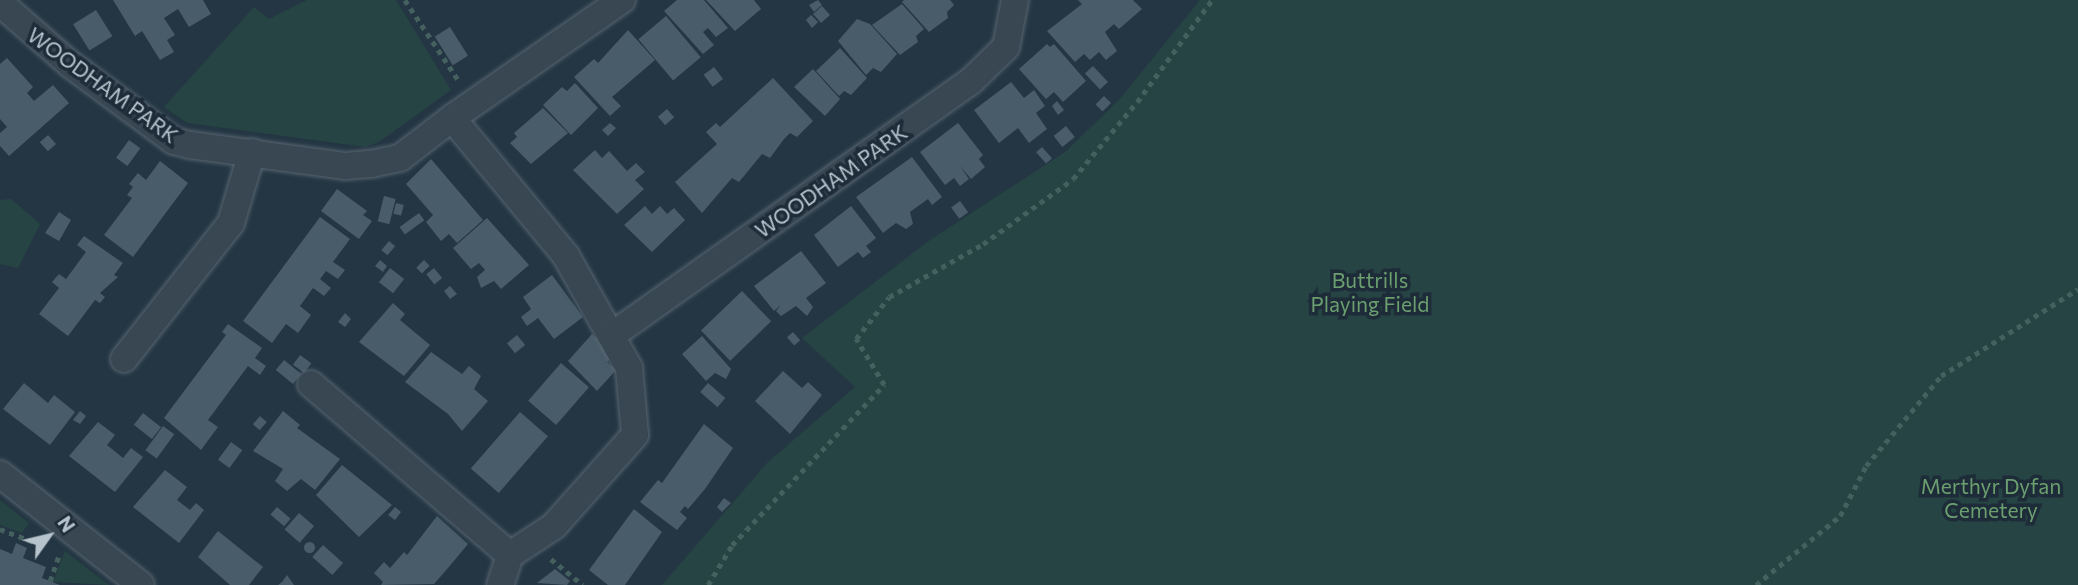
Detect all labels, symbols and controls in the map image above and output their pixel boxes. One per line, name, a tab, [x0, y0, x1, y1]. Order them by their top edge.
street label: WOODHAM PARK	[23, 22, 183, 148]
street label: WOODHAM PARK	[750, 119, 912, 243]
park label: Buttrills Playing Field	[1311, 267, 1429, 317]
park label: Merthyr Dyfan Cemetery	[1921, 473, 2061, 523]
north arrow	[14, 501, 84, 571]
text: N	[53, 512, 80, 536]

